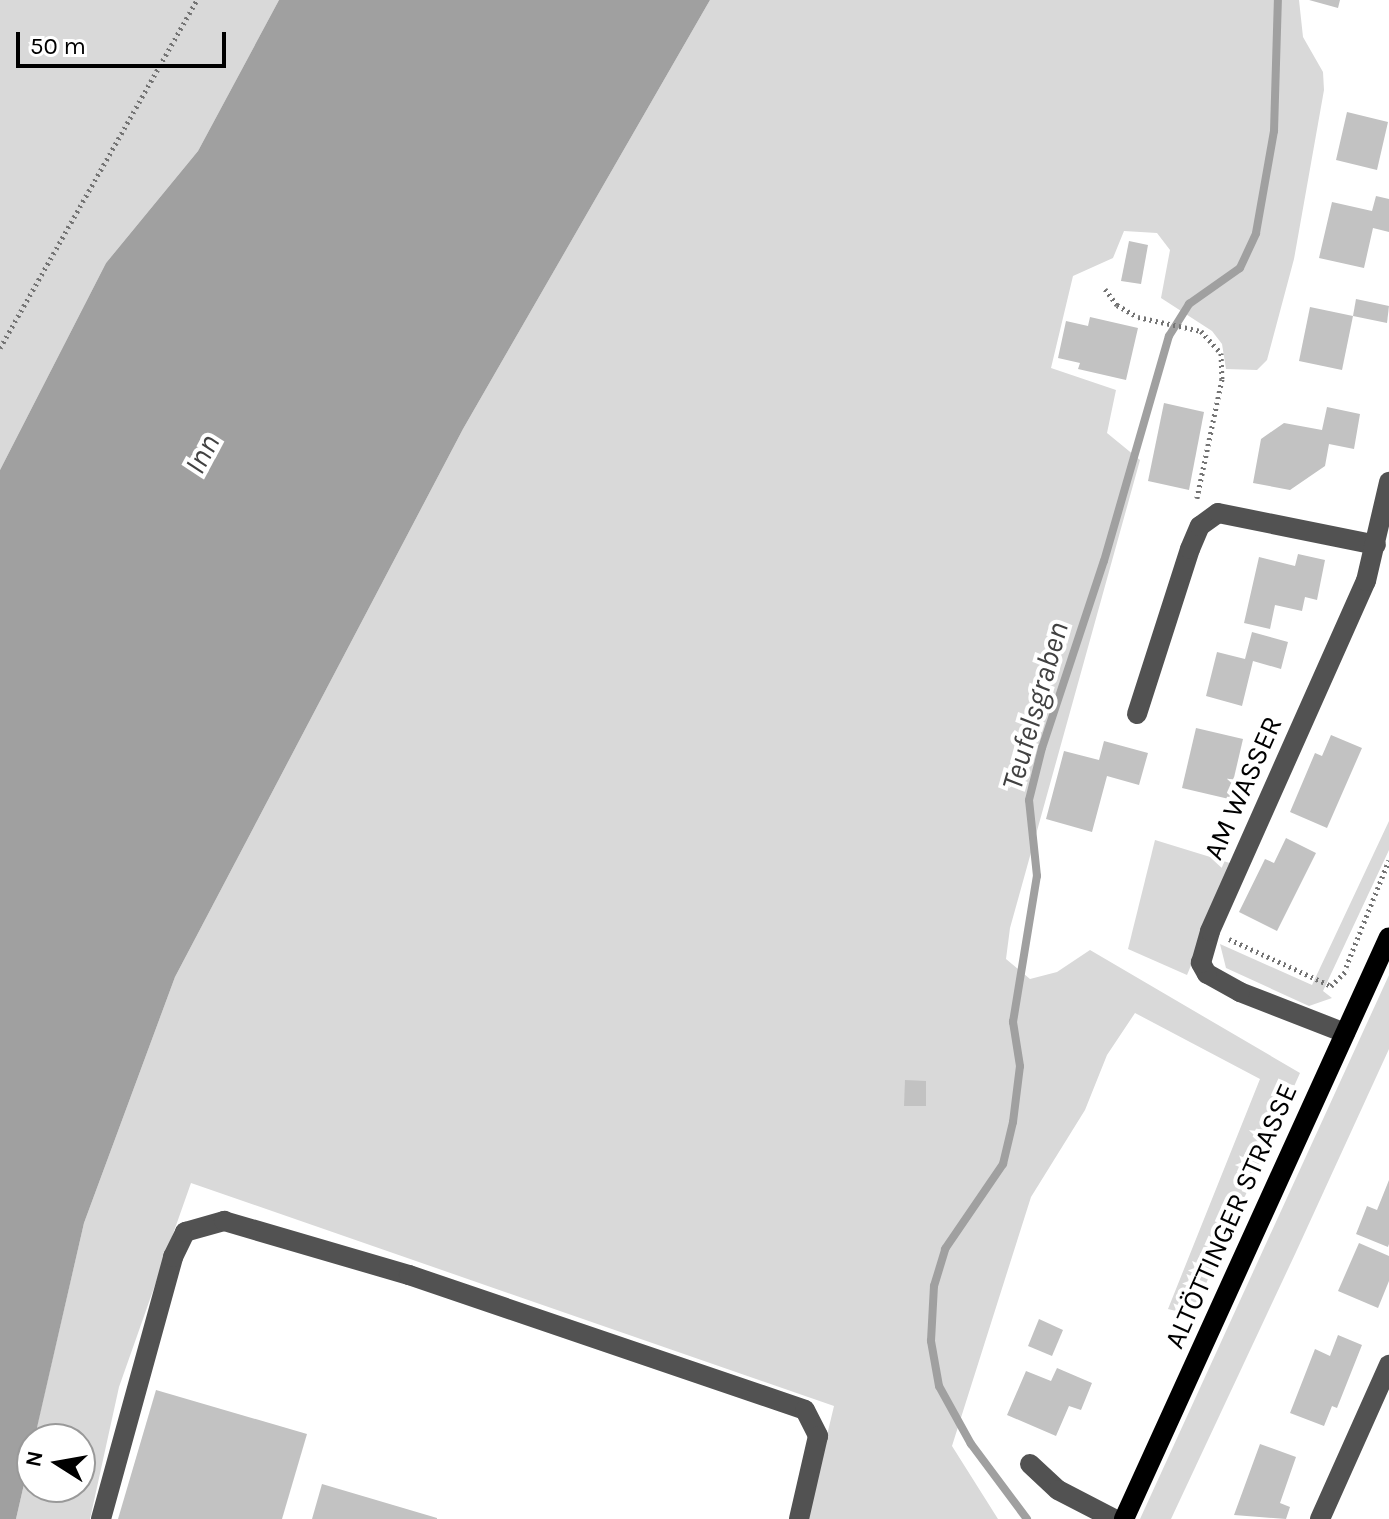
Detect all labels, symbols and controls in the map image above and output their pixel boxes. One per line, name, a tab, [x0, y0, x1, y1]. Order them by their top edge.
scale bar	[20, 16, 230, 66]
text: 50 m	[30, 32, 86, 60]
water label: Inn	[177, 428, 227, 480]
water label: Teufelsgraben	[994, 618, 1076, 794]
street label: AM WASSER	[1196, 711, 1290, 865]
street label: ALTÖTTINGER STRASSE	[1157, 1078, 1305, 1354]
north arrow	[16, 1423, 96, 1503]
text: N	[20, 1449, 49, 1469]

